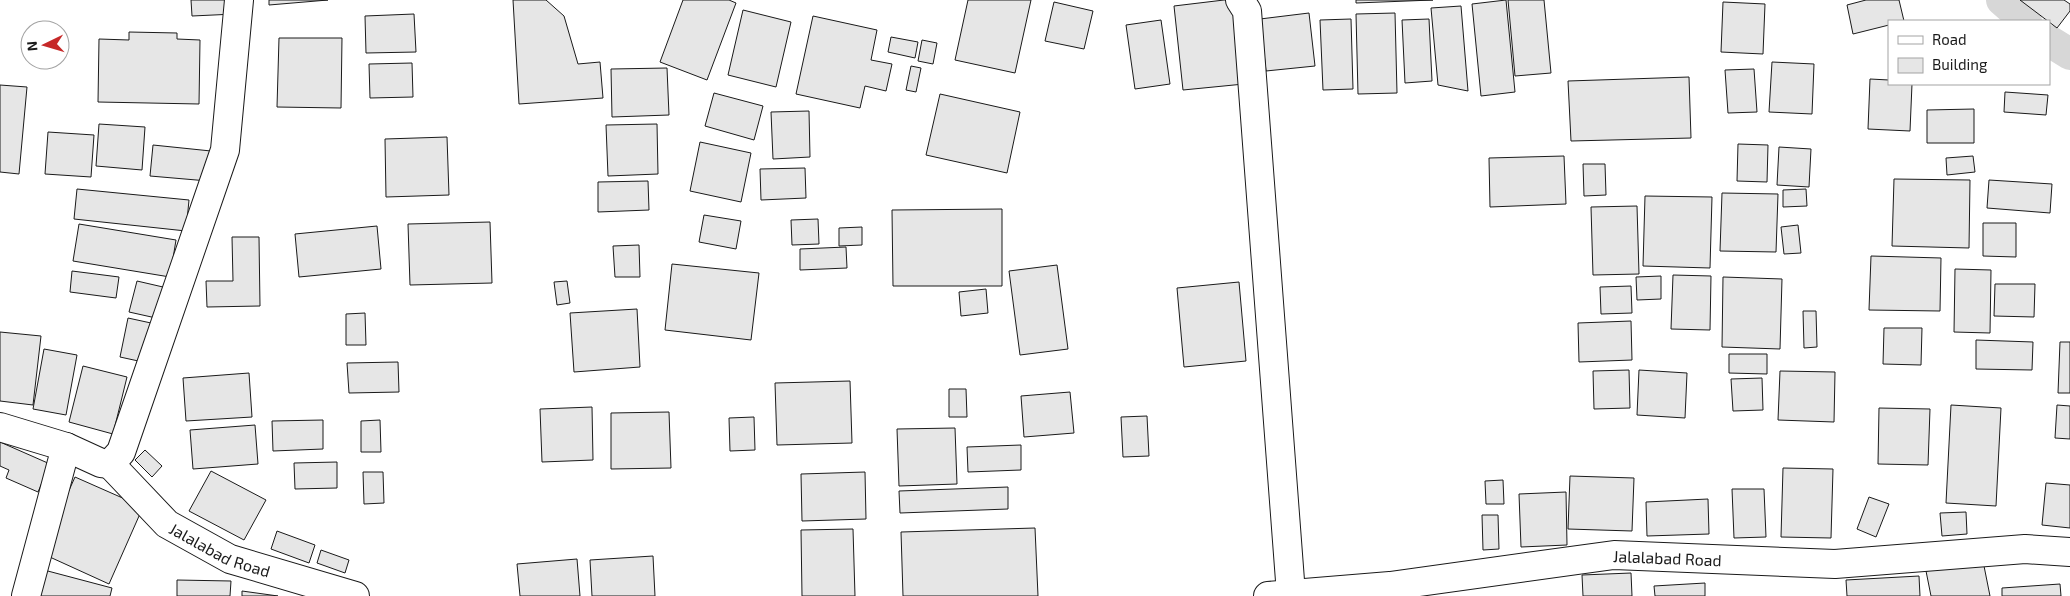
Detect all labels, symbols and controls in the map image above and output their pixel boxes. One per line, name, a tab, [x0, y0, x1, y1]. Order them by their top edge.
north arrow	[20, 20, 70, 70]
legend	[1888, 20, 2050, 85]
text: Road	[1932, 30, 1967, 48]
text: N	[23, 40, 40, 52]
text: Building	[1932, 55, 1988, 73]
street label: Jalalabad Road	[167, 518, 273, 580]
street label: Jalalabad Road	[1613, 545, 1722, 569]

